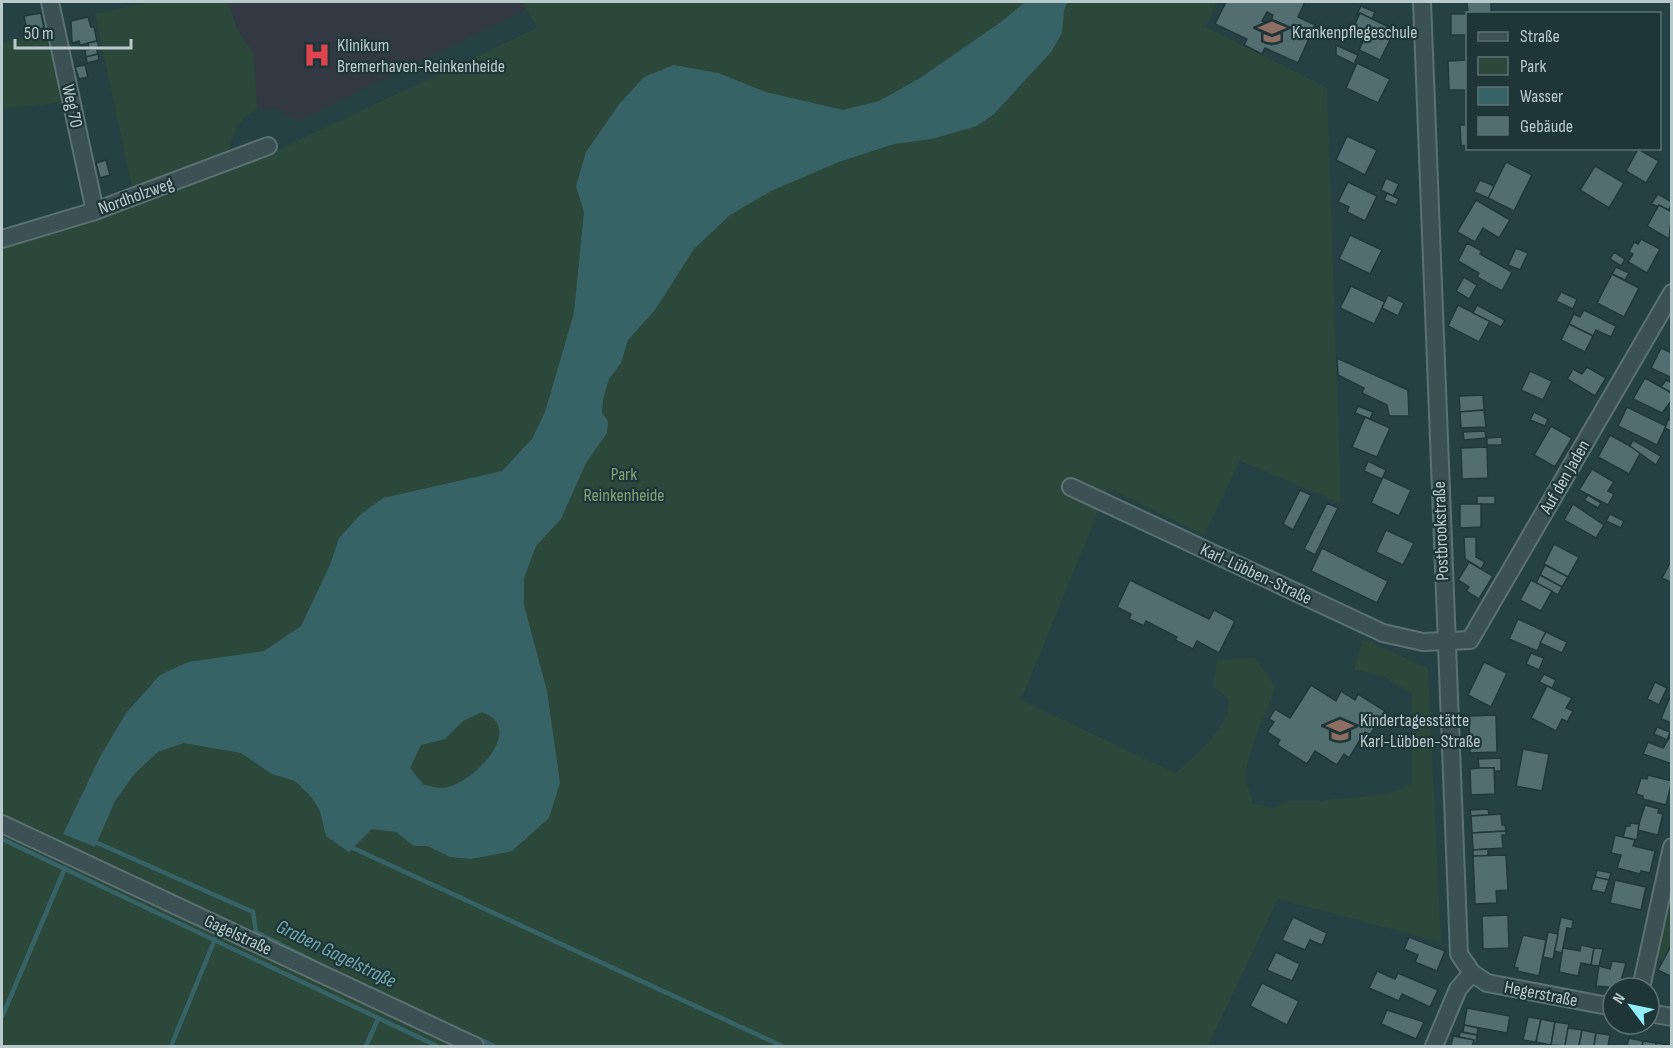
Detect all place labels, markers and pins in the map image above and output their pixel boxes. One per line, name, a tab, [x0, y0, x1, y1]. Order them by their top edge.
school or university icon: Krankenpflegeschule	[1257, 17, 1287, 47]
place label: Krankenpflegeschule	[1292, 22, 1417, 43]
place label: Klinikum Bremerhaven-Reinkenheide	[337, 35, 505, 77]
hospital icon: Klinikum Bremerhaven-Reinkenheide	[302, 40, 332, 70]
place label: Kindertagesstätte Karl-Lübben-Straße	[1360, 710, 1480, 752]
school or university icon: Kindertagesstätte Karl-Lübben-Straße	[1325, 715, 1355, 745]

